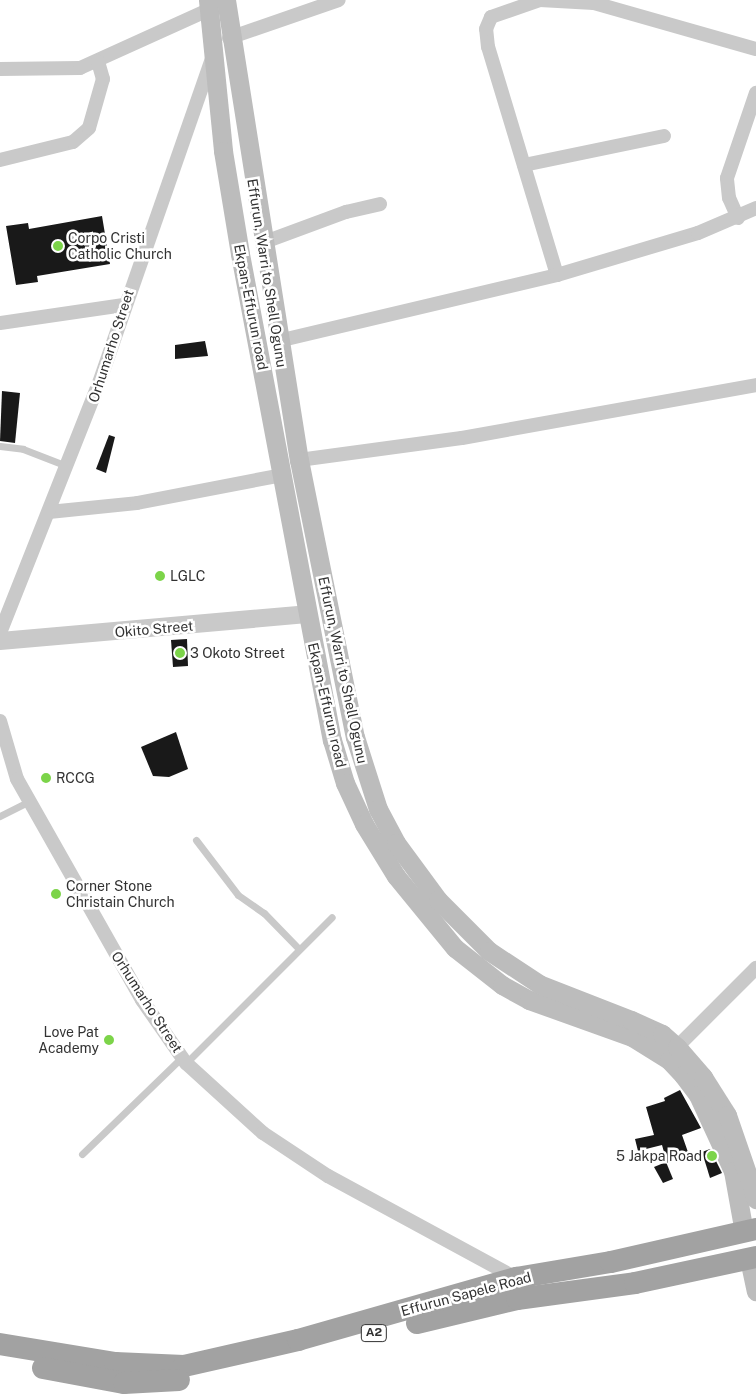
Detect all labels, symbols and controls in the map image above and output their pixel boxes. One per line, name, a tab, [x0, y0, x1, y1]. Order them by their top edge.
street label: Effurun, Warri to Shell Ogunu	[244, 177, 290, 369]
place label: Corpo Cristi Catholic Church	[68, 230, 172, 262]
marker: Corpo Cristi Catholic Church	[52, 240, 64, 252]
street label: Ekpan-Effurun road	[231, 243, 271, 371]
street label: Orhumarho Street	[85, 288, 137, 404]
place label: LGLC	[170, 568, 206, 584]
marker: LGLC	[154, 570, 166, 582]
street label: Effurun, Warri to Shell Ogunu	[315, 575, 371, 765]
street label: Okito Street	[114, 617, 194, 641]
street label: Ekpan-Effurun road	[304, 641, 350, 769]
place label: 3 Okoto Street	[190, 645, 285, 661]
marker: 3 Okoto Street	[174, 647, 186, 659]
place label: RCCG	[56, 770, 95, 786]
marker: RCCG	[40, 772, 52, 784]
place label: Corner Stone Christain Church	[66, 878, 175, 910]
marker: Corner Stone Christain Church	[50, 888, 62, 900]
street label: Orhumarho Street	[108, 948, 186, 1056]
place label: Love Pat Academy	[38, 1024, 99, 1056]
marker: Love Pat Academy	[103, 1034, 115, 1046]
place label: 5 Jakpa Road	[616, 1148, 702, 1164]
marker: 5 Jakpa Road	[706, 1150, 718, 1162]
street label: Effurun Sapele Road	[399, 1268, 533, 1320]
road number: A2	[360, 1324, 388, 1342]

